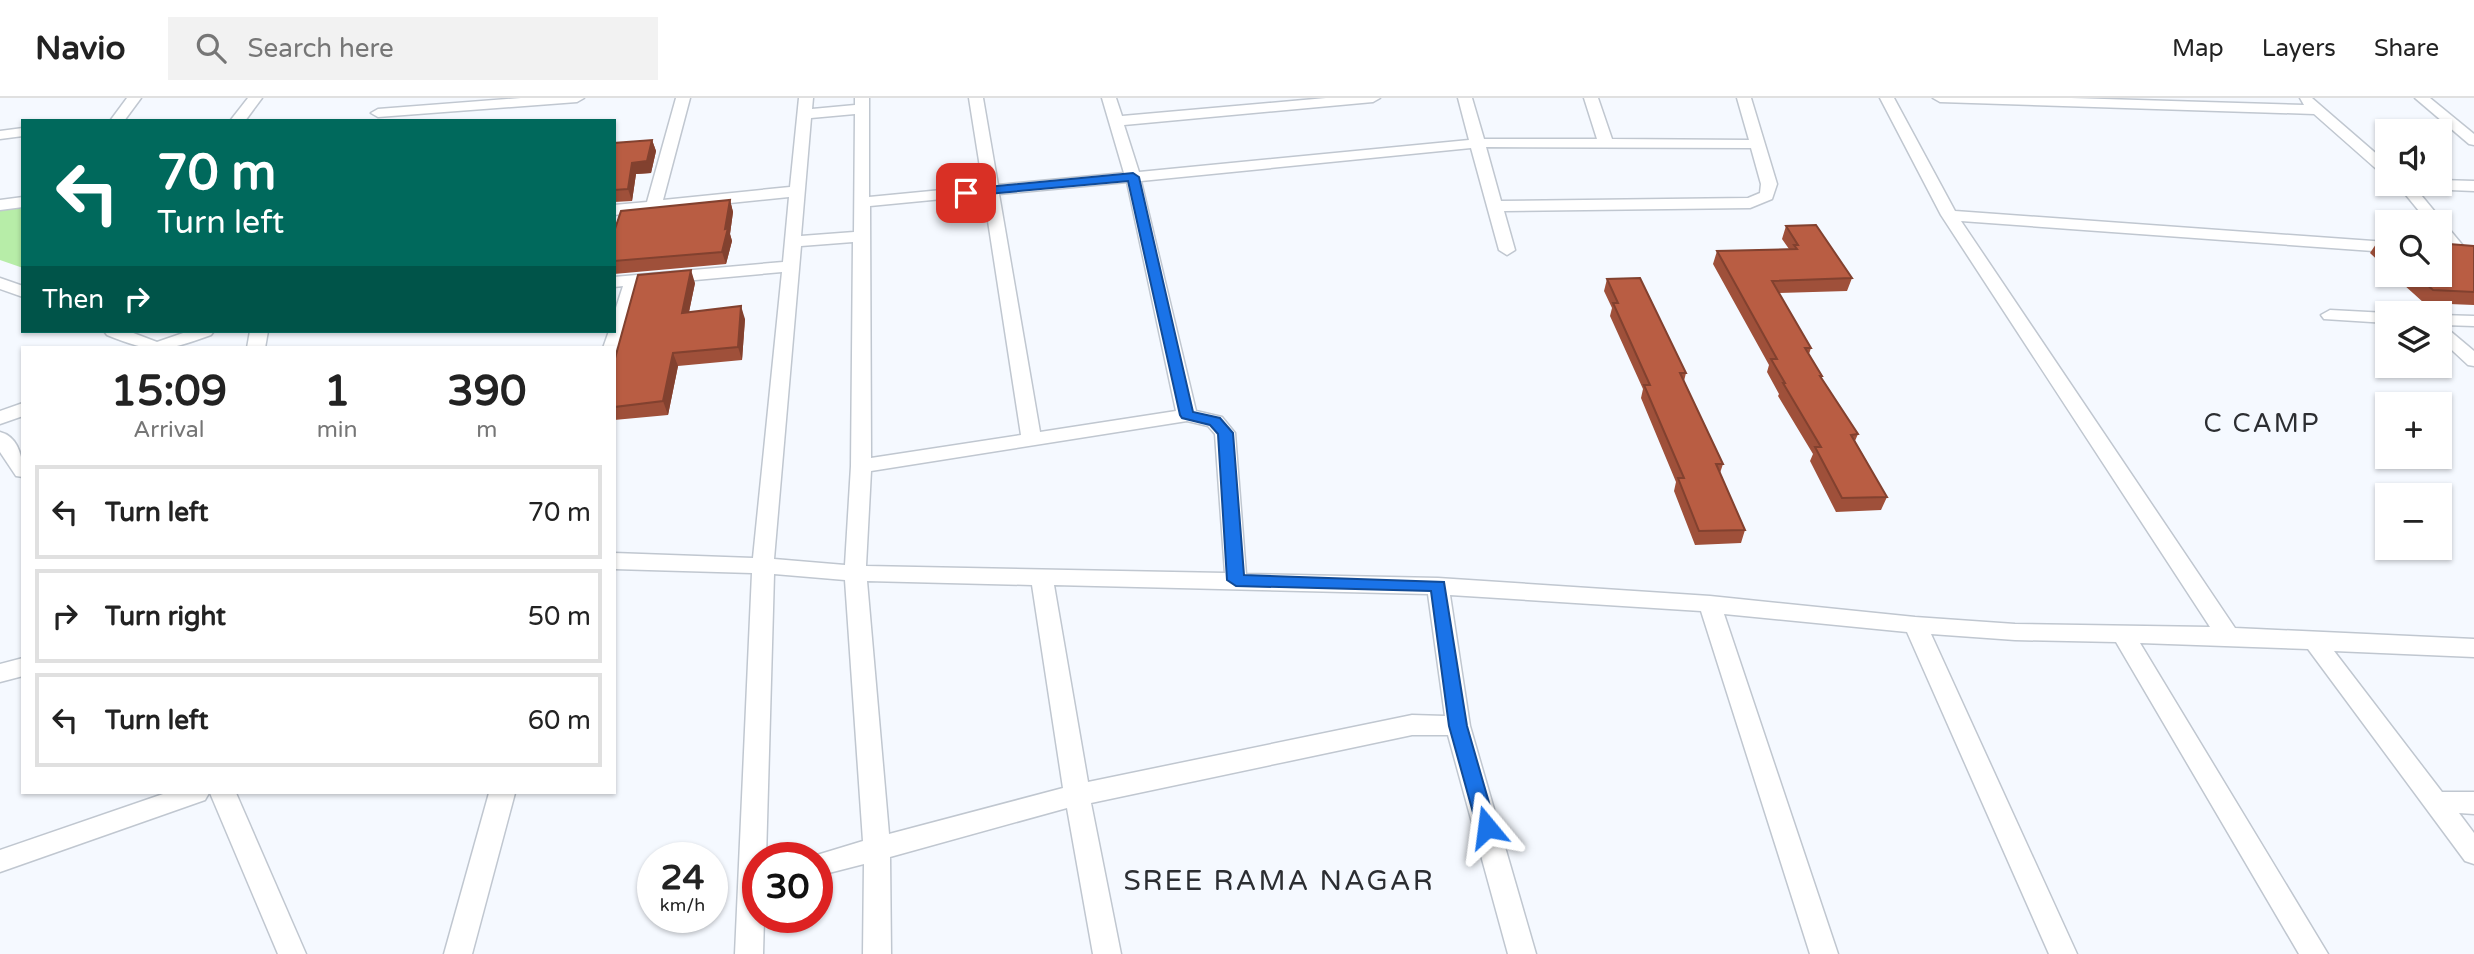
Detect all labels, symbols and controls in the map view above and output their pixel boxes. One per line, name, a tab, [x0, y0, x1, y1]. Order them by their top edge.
search box	[168, 17, 658, 80]
text: Navio	[35, 29, 126, 68]
icon: search	[192, 29, 230, 67]
text: Search here	[248, 33, 394, 64]
text: Map	[2172, 34, 2224, 63]
text: Layers	[2262, 34, 2336, 63]
text: Share	[2374, 34, 2439, 63]
map controls	[2375, 119, 2452, 560]
button: sound	[2375, 119, 2452, 196]
text: 70 m	[157, 144, 276, 203]
icon: left	[42, 147, 133, 238]
pin	[936, 163, 996, 223]
icon: arrive	[947, 174, 985, 212]
text: Turn left	[157, 204, 284, 242]
button: search	[2375, 210, 2452, 287]
icon: right	[118, 280, 156, 318]
text: Then	[42, 284, 104, 315]
button: layers	[2375, 301, 2452, 378]
text: 15:09	[111, 366, 227, 417]
text: 1	[324, 366, 350, 417]
text: 390	[447, 366, 526, 417]
button: +	[2375, 392, 2452, 469]
district label: C CAMP	[2204, 408, 2320, 439]
text: Arrival	[133, 416, 204, 444]
text: min	[317, 416, 358, 444]
text: m	[476, 416, 497, 444]
button: −	[2375, 483, 2452, 560]
icon: left	[46, 493, 84, 531]
text: Turn left	[105, 497, 208, 528]
text: 70 m	[528, 497, 591, 528]
icon: right	[46, 597, 84, 635]
text: Turn right	[105, 601, 226, 632]
text: 50 m	[528, 601, 591, 632]
icon: left	[46, 701, 84, 739]
text: Turn left	[105, 705, 208, 736]
text: 60 m	[528, 705, 591, 736]
position arrow	[1450, 790, 1524, 864]
speed limit sign: 30	[742, 842, 833, 933]
text: 24	[661, 857, 704, 899]
district label: SREE RAMA NAGAR	[1123, 864, 1435, 898]
text: km/h	[660, 894, 705, 916]

